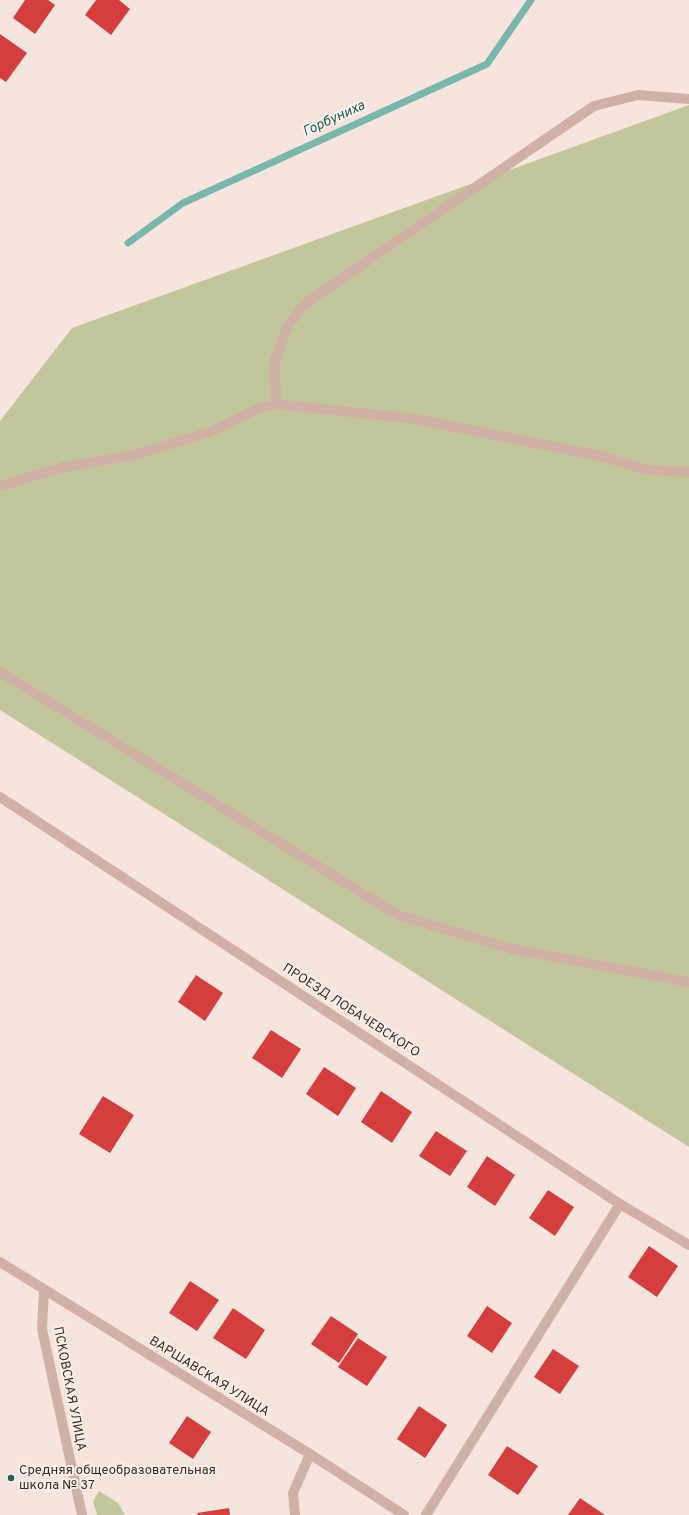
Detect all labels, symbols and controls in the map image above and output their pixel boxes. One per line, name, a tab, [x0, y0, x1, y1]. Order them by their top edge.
water label: Горбуниха	[300, 97, 368, 141]
street label: ПРОЕЗД ЛОБАЧЕВСКОГО	[279, 961, 423, 1061]
street label: ПСКОВСКАЯ УЛИЦА	[49, 1325, 89, 1453]
street label: ВАРШАВСКАЯ УЛИЦА	[146, 1333, 272, 1421]
place label: Средняя общеобразовательная школа № 37	[19, 1463, 216, 1494]
marker: Средняя общеобразовательная школа № 37	[6, 1473, 16, 1483]

